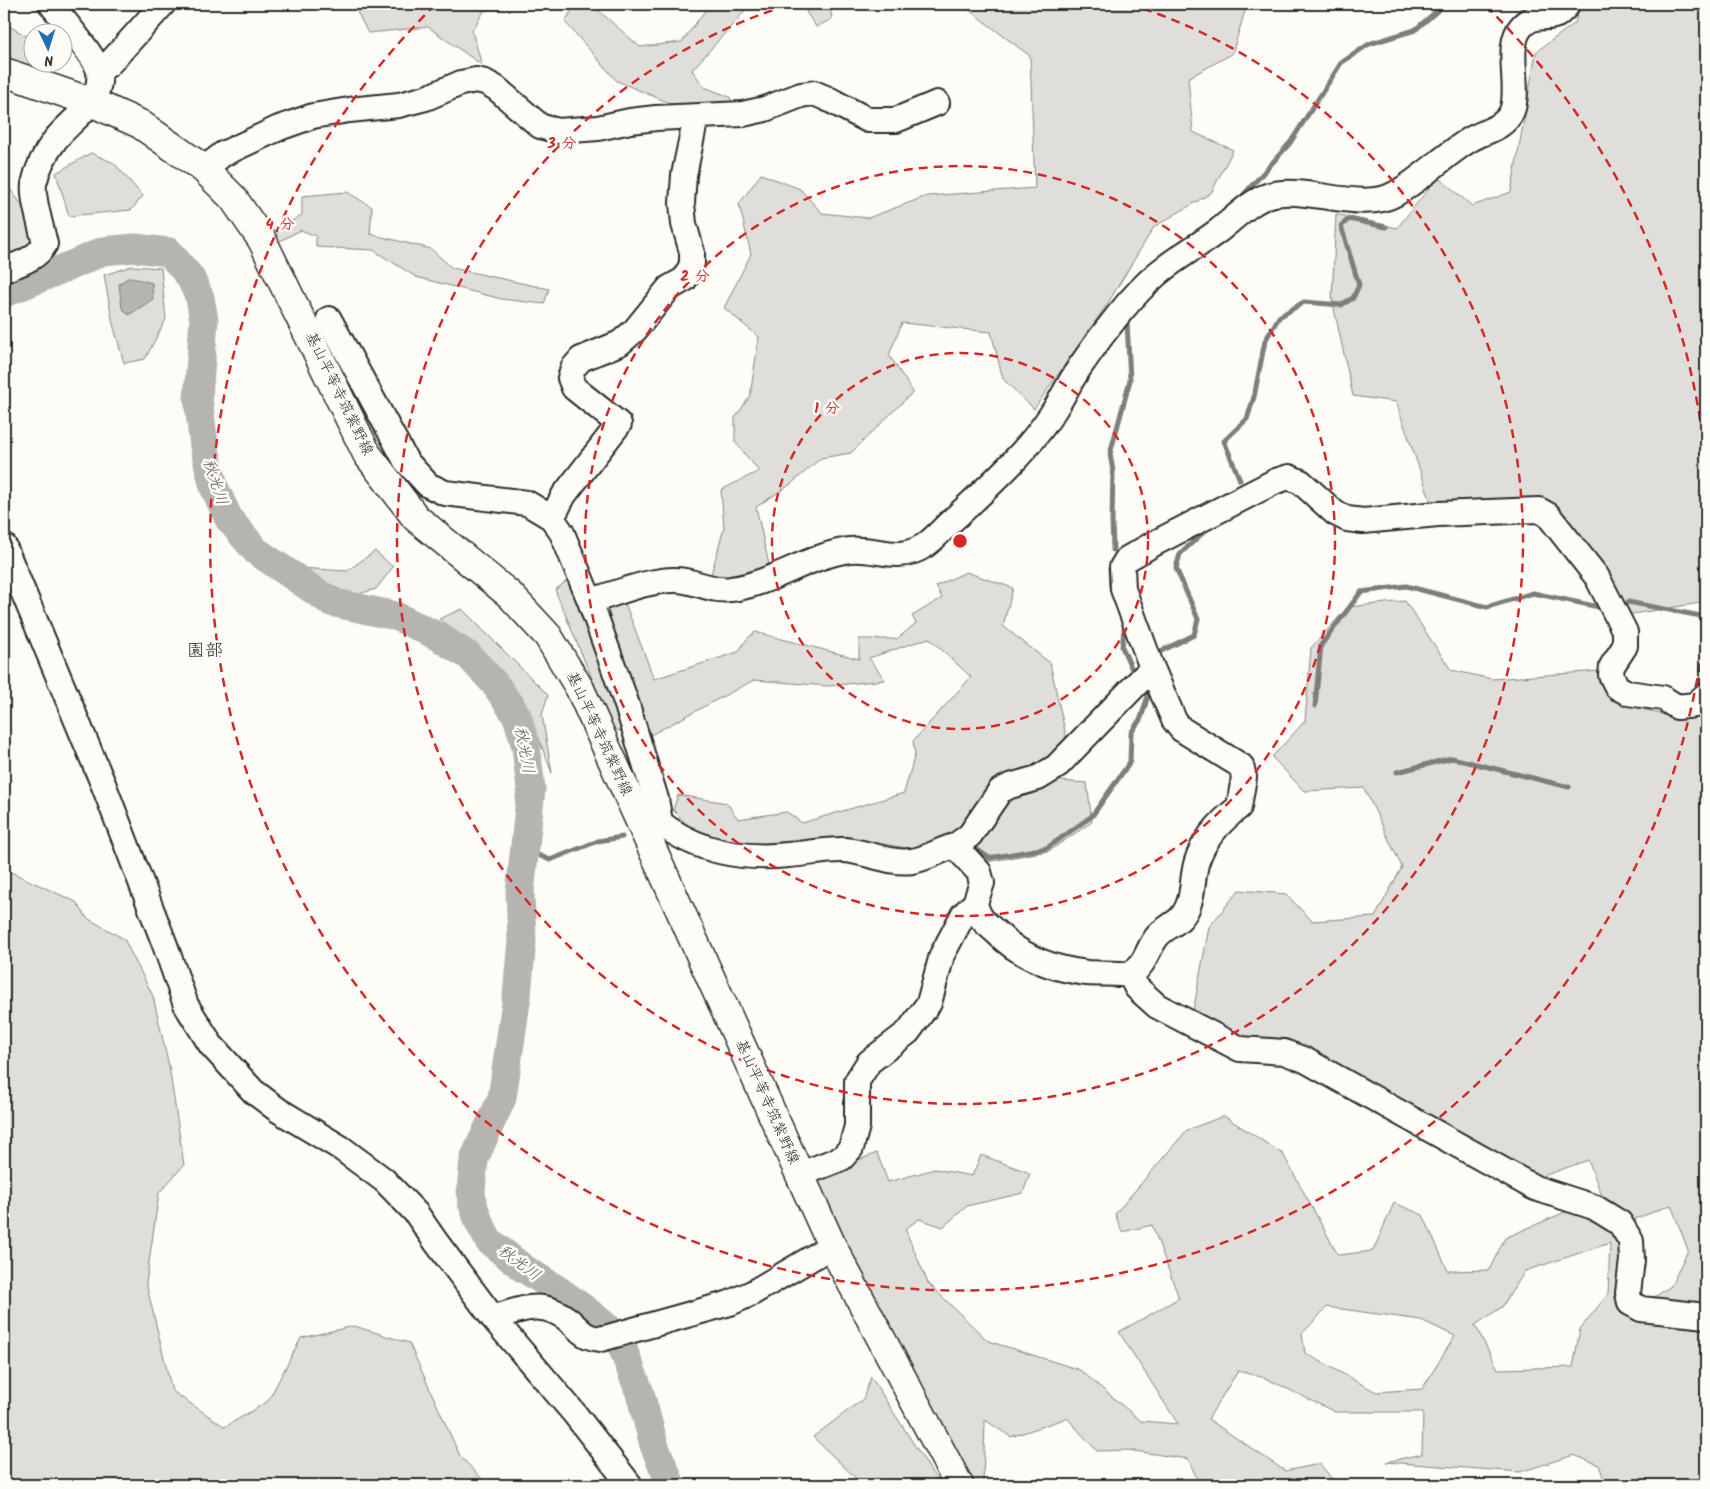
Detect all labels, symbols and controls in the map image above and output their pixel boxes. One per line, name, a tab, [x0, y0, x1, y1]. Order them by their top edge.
north arrow	[22, 22, 72, 72]
text: N	[44, 49, 54, 71]
text: 3 分	[547, 132, 576, 156]
text: 4 分	[266, 213, 294, 237]
text: 2 分	[680, 265, 710, 289]
street label: 基山平等寺筑紫野線	[299, 328, 379, 460]
text: 1 分	[814, 397, 840, 421]
water label: 秋光川	[196, 455, 234, 509]
centre of rings	[951, 532, 969, 550]
district label: 園部	[187, 637, 223, 666]
street label: 基山平等寺筑紫野線	[560, 668, 638, 800]
water label: 秋光川	[507, 724, 541, 776]
street label: 基山平等寺筑紫野線	[729, 1035, 805, 1169]
water label: 秋光川	[492, 1239, 546, 1287]

